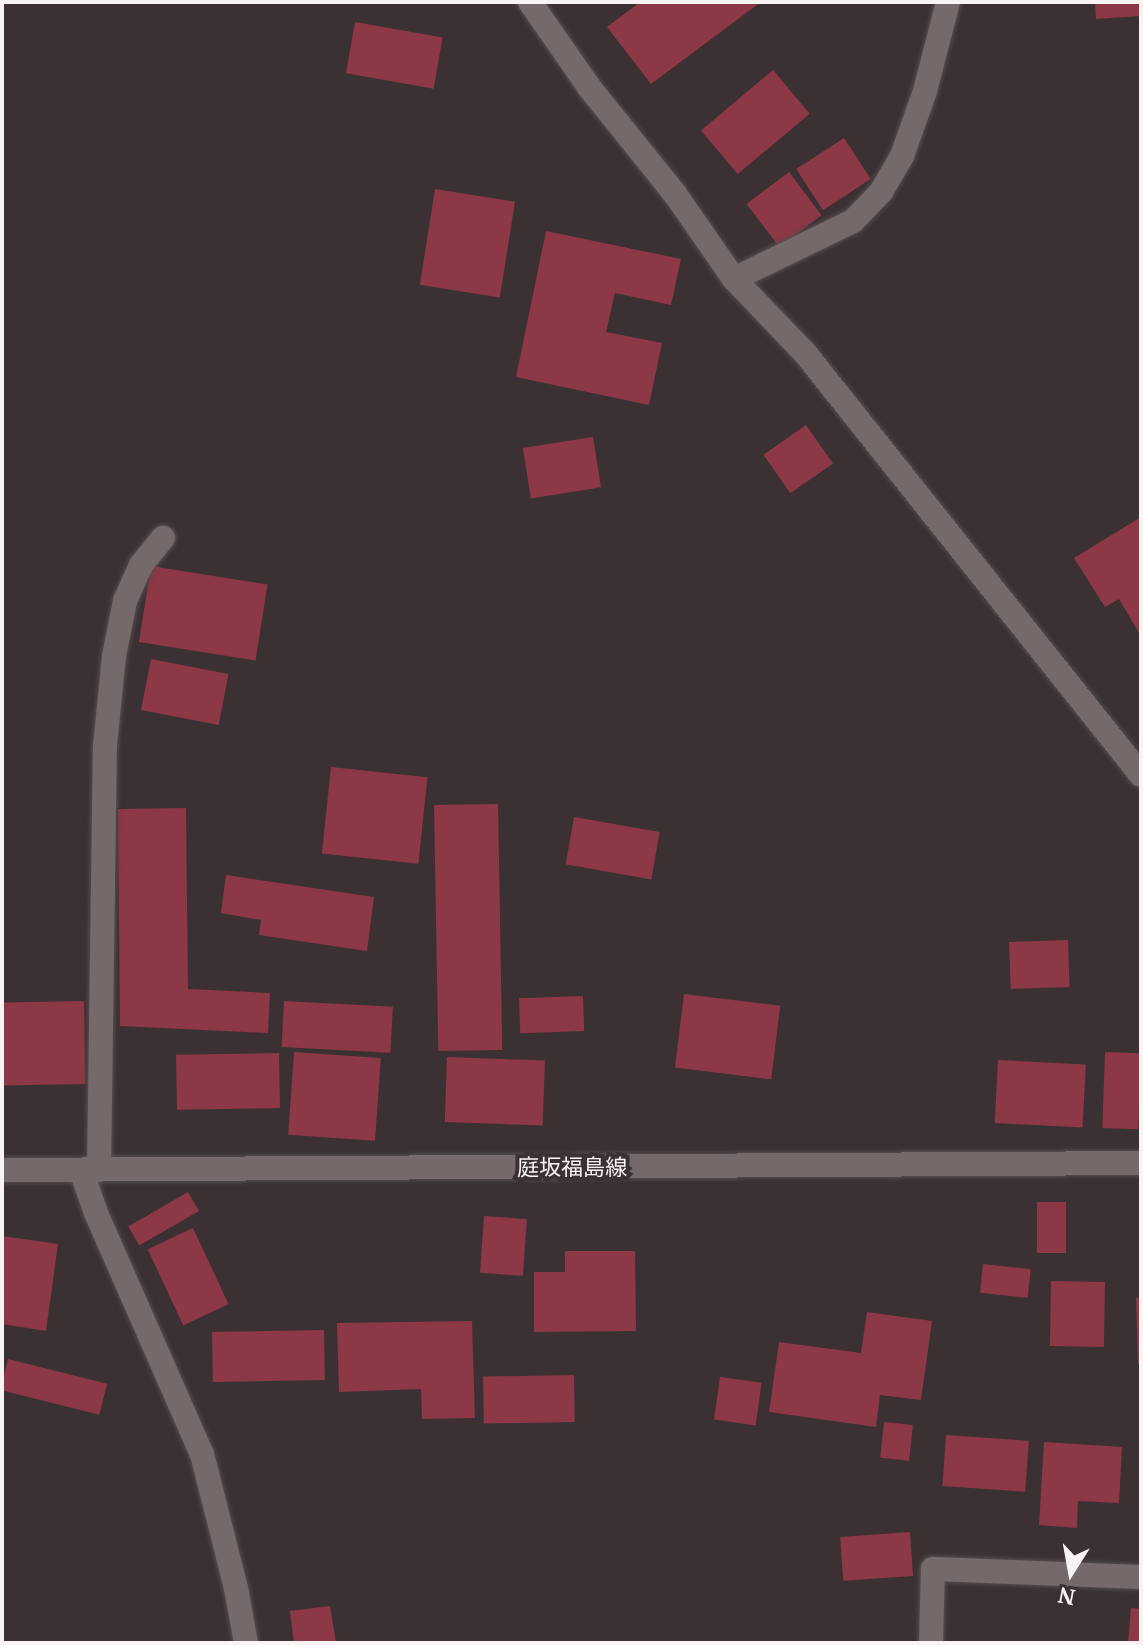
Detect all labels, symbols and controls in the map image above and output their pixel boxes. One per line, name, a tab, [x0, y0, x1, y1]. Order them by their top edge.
street label: 庭坂福島線	[517, 1154, 627, 1180]
north arrow	[1031, 1533, 1111, 1613]
text: N	[1055, 1581, 1077, 1613]

